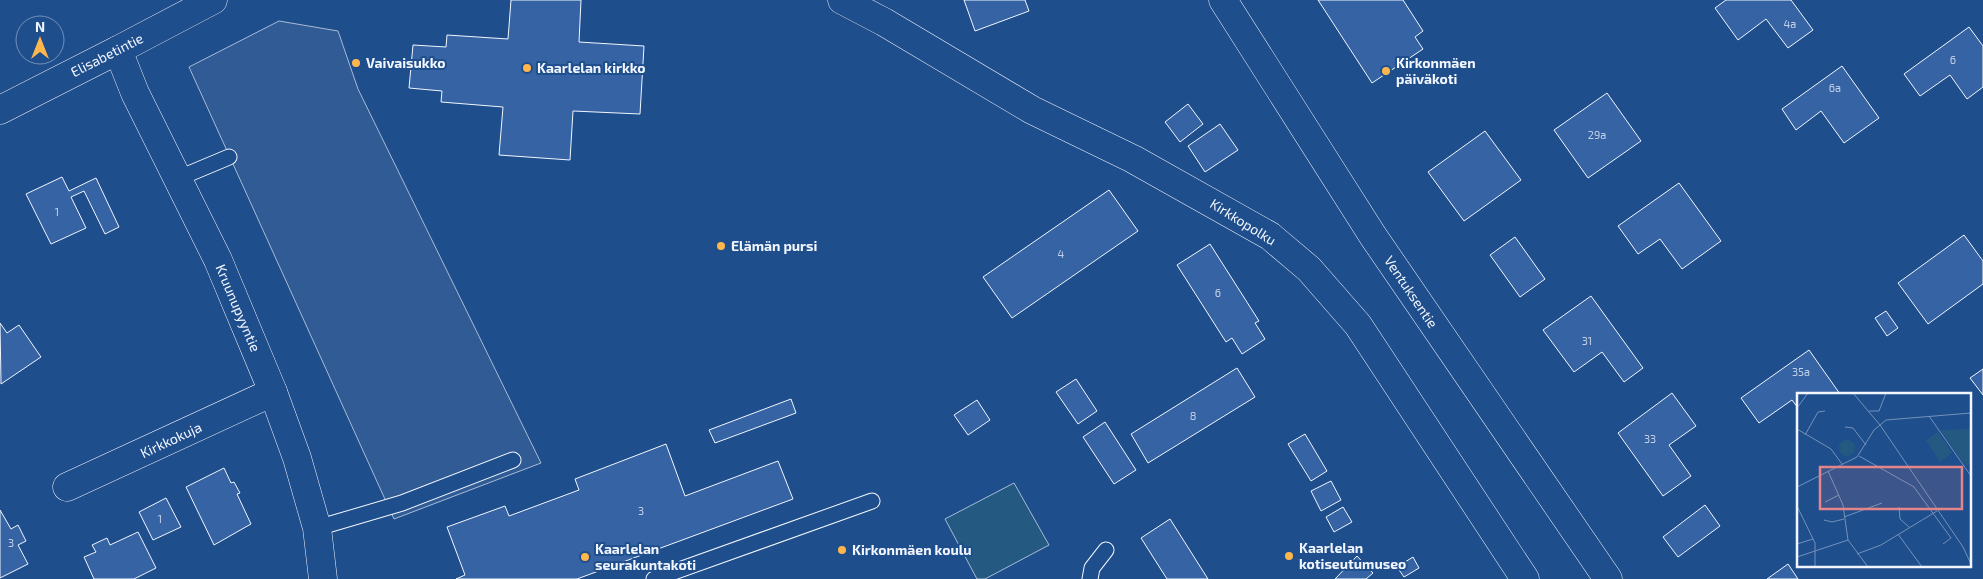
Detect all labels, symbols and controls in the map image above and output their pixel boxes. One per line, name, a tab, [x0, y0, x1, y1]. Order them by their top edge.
north arrow	[15, 15, 65, 65]
house number: 4a	[1784, 17, 1796, 30]
text: N	[35, 18, 45, 35]
street label: Elisabetintie	[68, 29, 146, 80]
house number: 6	[1950, 53, 1956, 66]
place label: Vaivaisukko	[366, 54, 445, 71]
place label: Kirkonmäen päiväkoti	[1396, 54, 1476, 87]
marker: Vaivaisukko	[350, 57, 362, 69]
place label: Kaarlelan kirkko	[537, 59, 646, 76]
marker: Kaarlelan kirkko	[521, 62, 533, 74]
marker: Kirkonmäen päiväkoti	[1380, 65, 1392, 77]
house number: 6a	[1829, 81, 1841, 94]
house number: 29a	[1588, 128, 1606, 141]
street label: Kirkkopolku	[1207, 195, 1279, 249]
house number: 1	[55, 205, 59, 218]
place label: Elämän pursi	[731, 237, 817, 254]
marker: Elämän pursi	[715, 240, 727, 252]
house number: 4	[1058, 247, 1065, 260]
street label: Ventuksentie	[1381, 252, 1442, 331]
street label: Kruunupyyntie	[212, 262, 265, 354]
house number: 6	[1215, 286, 1221, 299]
house number: 31	[1582, 334, 1592, 347]
house number: 35a	[1792, 365, 1810, 378]
inset map	[1797, 393, 1970, 566]
house number: 8	[1190, 409, 1196, 422]
street label: Kirkkokuja	[137, 418, 204, 461]
house number: 33	[1644, 432, 1656, 445]
house number: 3	[638, 504, 644, 517]
house number: 1	[158, 512, 162, 525]
house number: 3	[8, 536, 14, 549]
place label: Kaarlelan kotiseutumuseo	[1299, 539, 1406, 572]
place label: Kaarlelan seurakuntakoti	[595, 540, 696, 573]
place label: Kirkonmäen koulu	[852, 541, 972, 558]
marker: Kirkonmäen koulu	[836, 544, 848, 556]
marker: Kaarlelan kotiseutumuseo	[1283, 550, 1295, 562]
marker: Kaarlelan seurakuntakoti	[579, 551, 591, 563]

